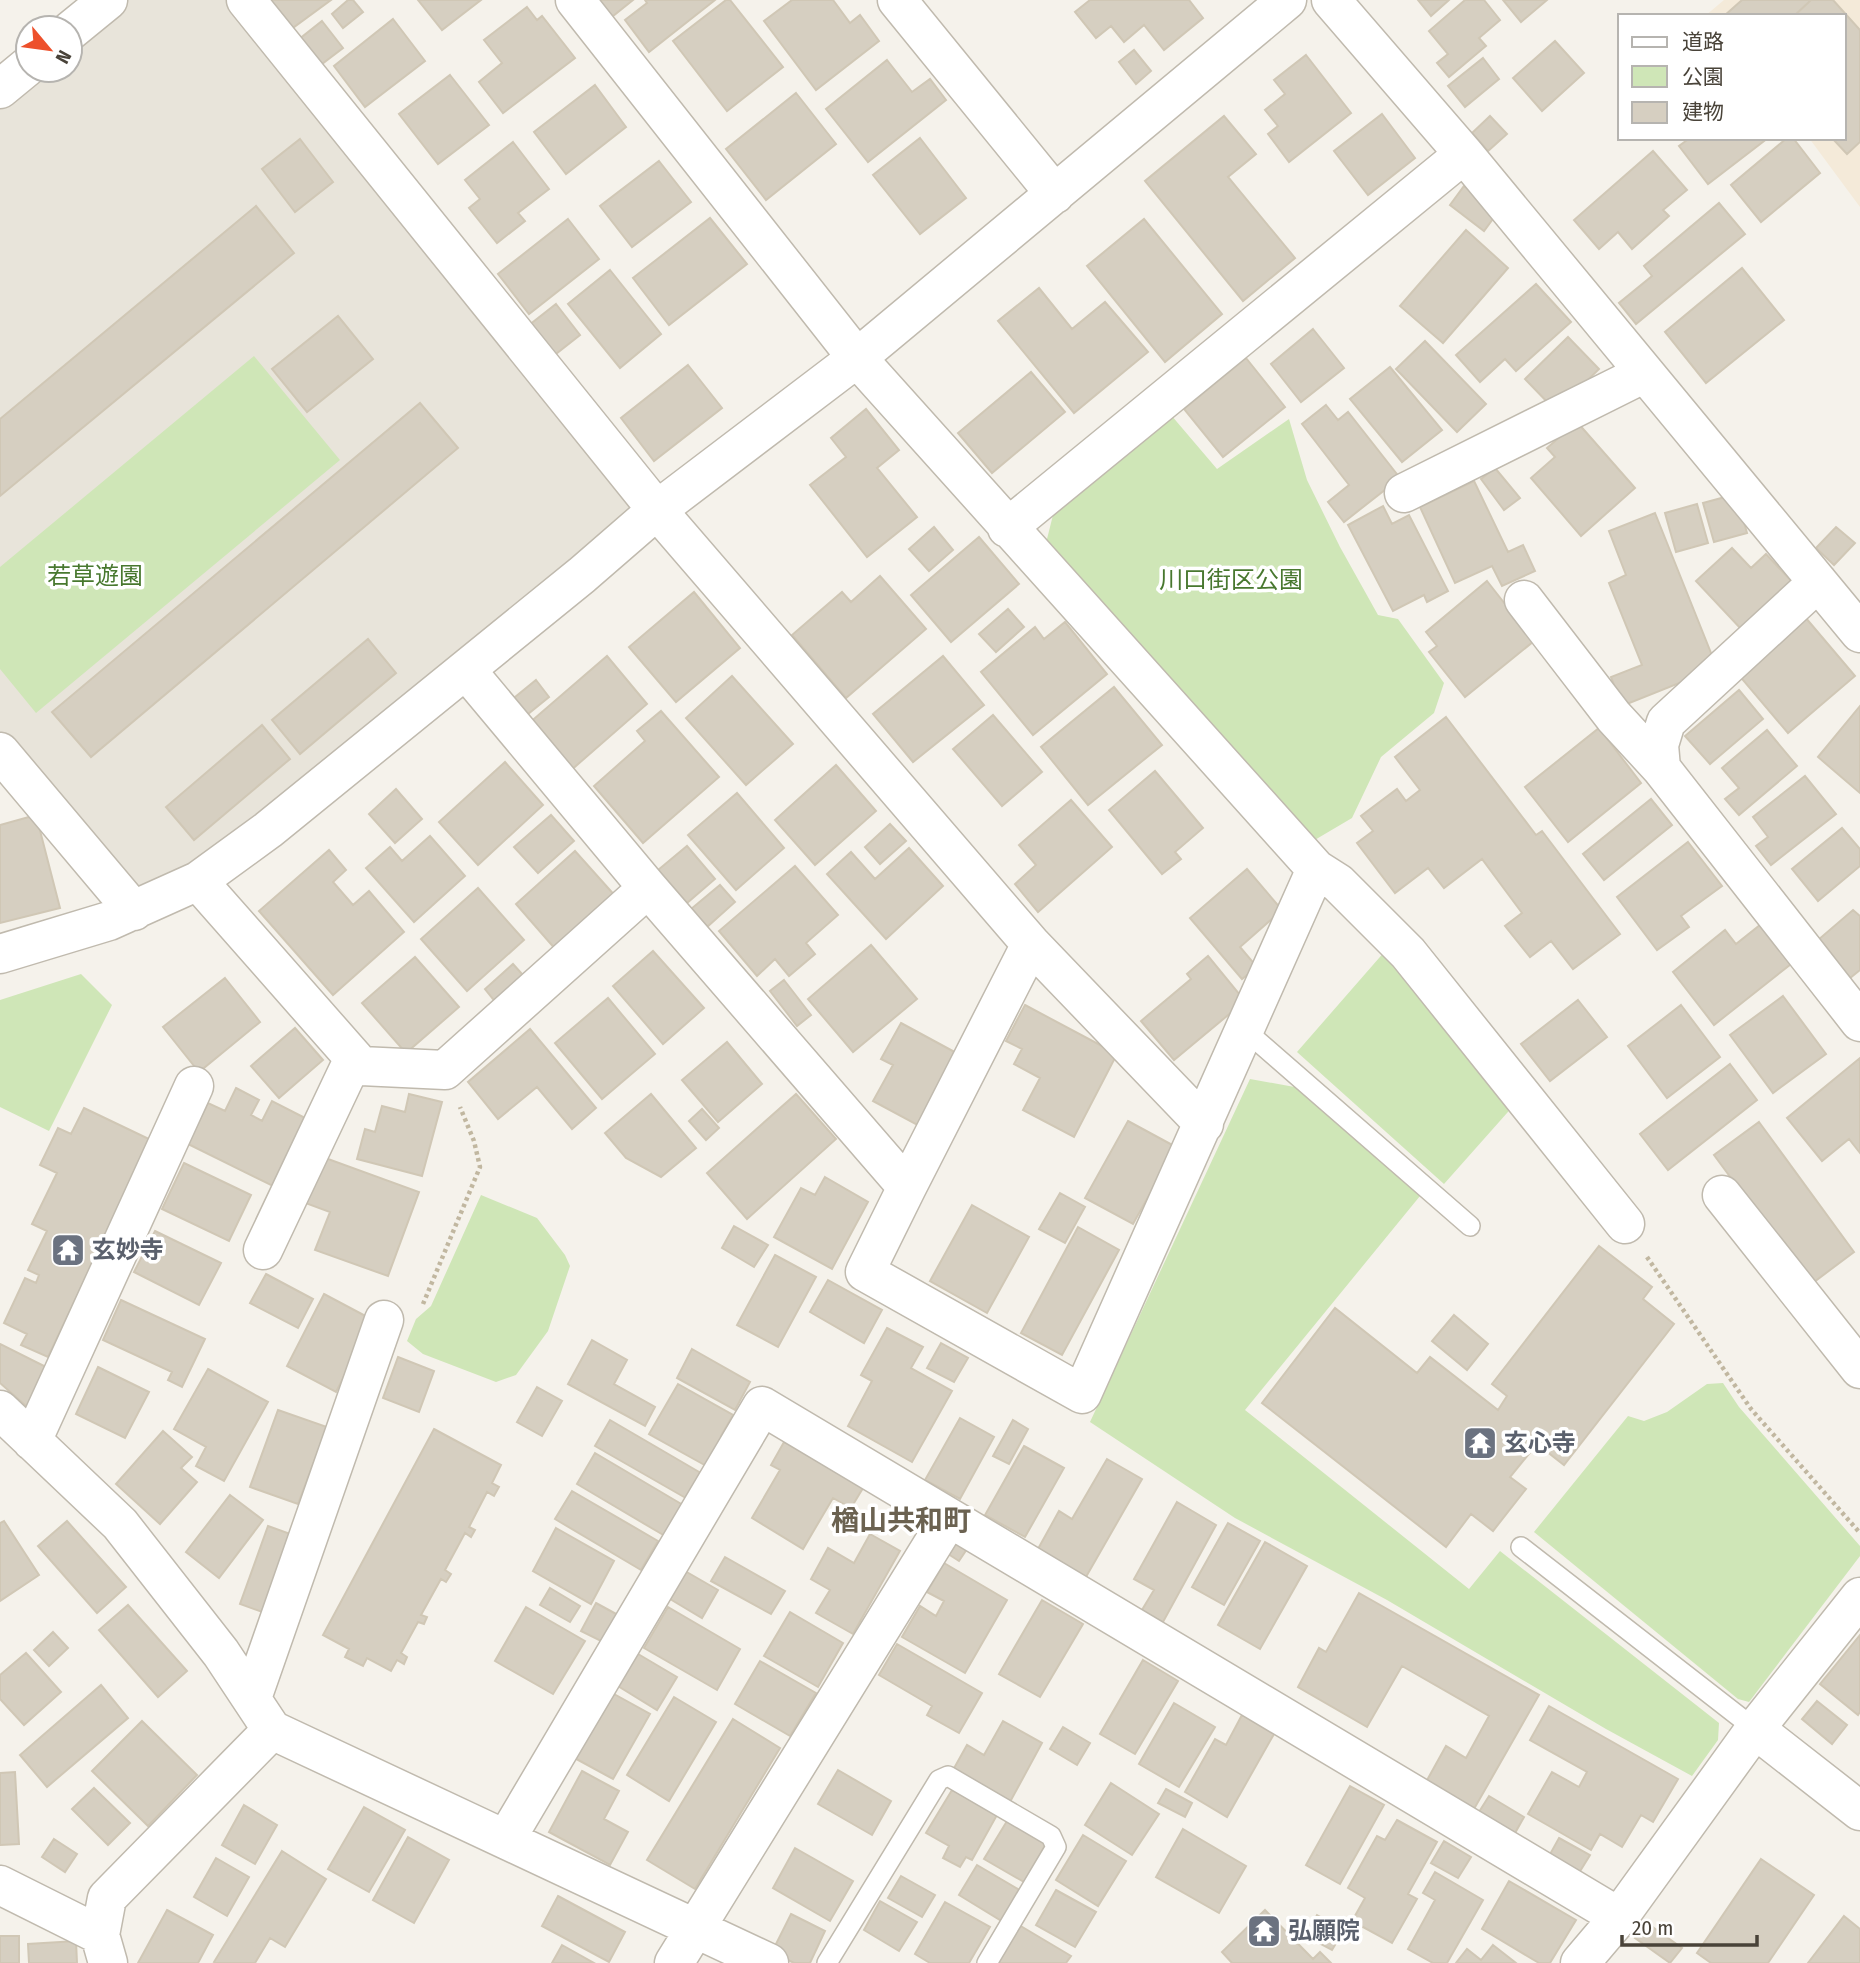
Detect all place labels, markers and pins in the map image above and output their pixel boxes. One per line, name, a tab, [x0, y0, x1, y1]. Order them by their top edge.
temple icon: 玄妙寺	[49, 1231, 87, 1269]
place label: 玄妙寺	[92, 1236, 164, 1264]
temple icon: 玄心寺	[1461, 1424, 1499, 1462]
place label: 玄心寺	[1504, 1429, 1576, 1457]
temple icon: 弘願院	[1245, 1912, 1283, 1950]
place label: 弘願院	[1288, 1917, 1360, 1945]

